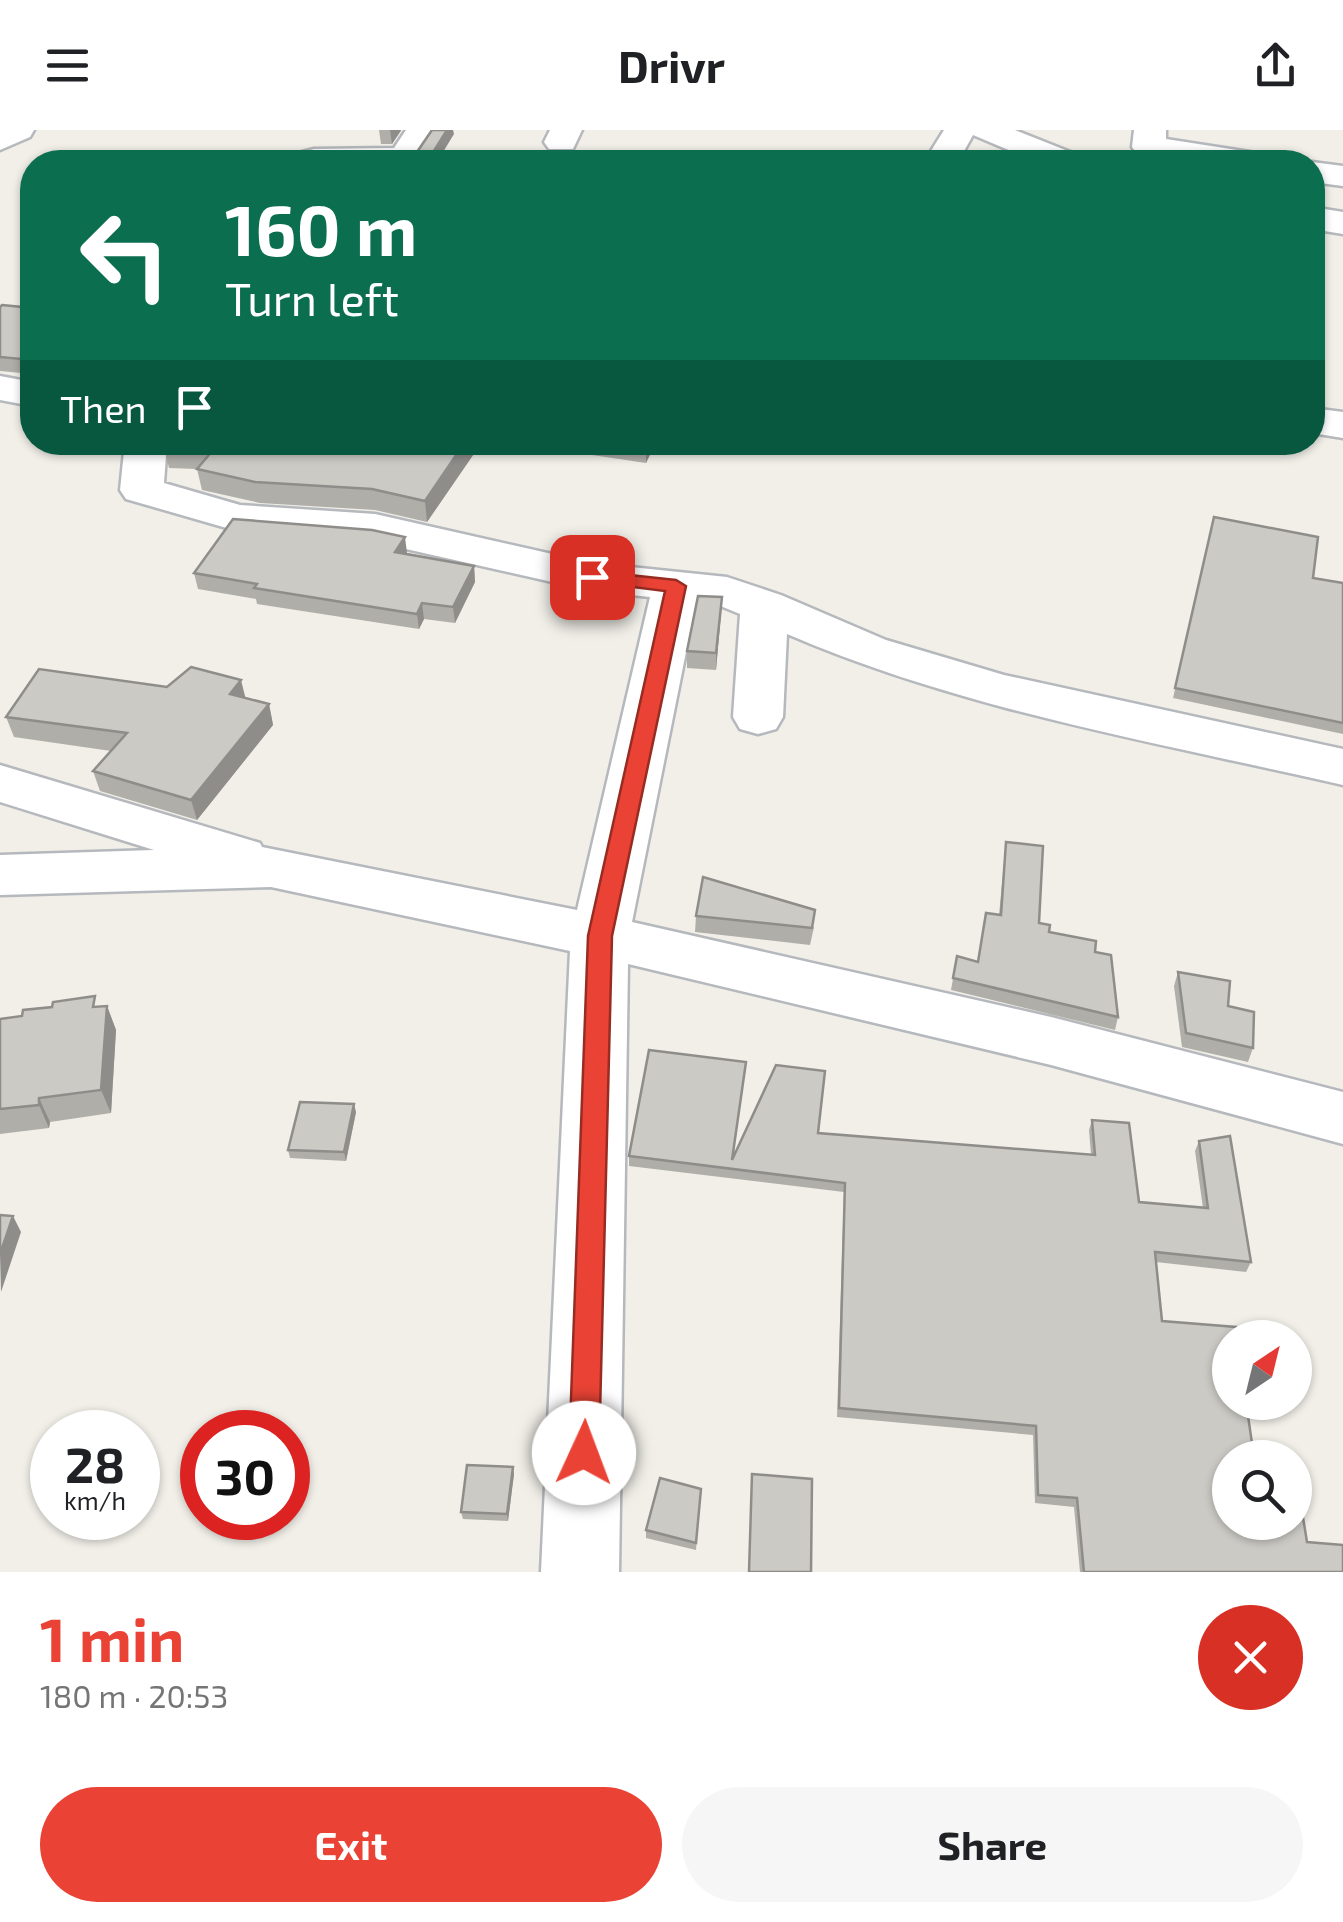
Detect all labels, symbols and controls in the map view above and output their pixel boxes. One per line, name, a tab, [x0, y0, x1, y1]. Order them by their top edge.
icon: menu	[40, 38, 95, 93]
text: Drivr	[618, 38, 725, 92]
icon: share	[1248, 38, 1303, 93]
text: 160 m	[225, 186, 418, 270]
icon: left	[60, 190, 190, 320]
text: Turn left	[225, 271, 399, 325]
icon: arrive	[167, 380, 222, 435]
text: Then	[60, 385, 147, 431]
pin	[550, 535, 635, 620]
icon: arrive	[565, 550, 620, 605]
north arrow	[1212, 1320, 1312, 1420]
map controls	[1212, 1320, 1312, 1540]
position arrow	[532, 1401, 636, 1505]
speed limit sign: 30	[180, 1410, 310, 1540]
text: 28	[65, 1433, 125, 1493]
button: search	[1212, 1440, 1312, 1540]
text: km/h	[64, 1485, 126, 1515]
text: 1 min	[40, 1602, 184, 1674]
button: close	[1198, 1605, 1303, 1710]
text: 180 m · 20:53	[40, 1676, 228, 1714]
button: Exit	[40, 1787, 662, 1902]
button: Share	[682, 1787, 1303, 1902]

